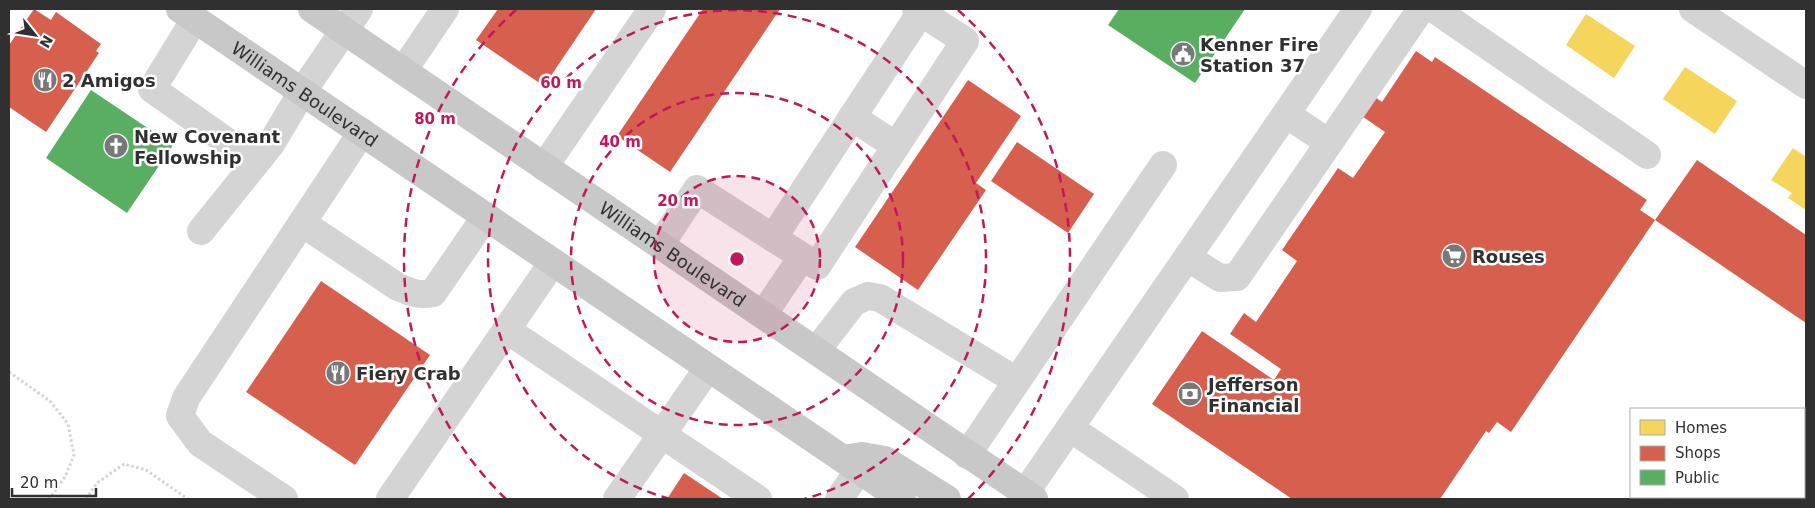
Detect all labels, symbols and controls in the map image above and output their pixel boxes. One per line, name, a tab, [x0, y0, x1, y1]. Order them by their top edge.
north arrow	[10, 10, 60, 60]
text: N	[36, 32, 56, 51]
place label: Kenner Fire Station 37	[1200, 34, 1318, 76]
street label: Williams Boulevard	[228, 37, 382, 151]
public building icon: Kenner Fire Station 37	[1170, 41, 1196, 67]
restaurant icon: 2 Amigos	[32, 67, 58, 93]
place label: 2 Amigos	[62, 70, 156, 91]
text: 60 m	[540, 74, 582, 92]
text: 80 m	[414, 110, 456, 128]
place label: New Covenant Fellowship	[134, 126, 280, 168]
church icon: New Covenant Fellowship	[103, 133, 129, 159]
text: 40 m	[599, 133, 641, 151]
text: 20 m	[657, 192, 699, 210]
street label: Williams Boulevard	[596, 197, 750, 311]
supermarket icon: Rouses	[1441, 243, 1467, 269]
place label: Rouses	[1472, 246, 1545, 267]
centre of rings	[728, 250, 746, 268]
restaurant icon: Fiery Crab	[325, 360, 351, 386]
place label: Fiery Crab	[356, 363, 461, 384]
place label: Jefferson Financial	[1206, 374, 1299, 416]
bank icon: Jefferson Financial	[1177, 381, 1203, 407]
legend	[1630, 408, 1805, 498]
text: Homes	[1675, 419, 1727, 437]
text: Shops	[1675, 444, 1721, 462]
scale bar	[12, 466, 96, 498]
text: Public	[1675, 469, 1719, 487]
text: 20 m	[20, 474, 58, 492]

